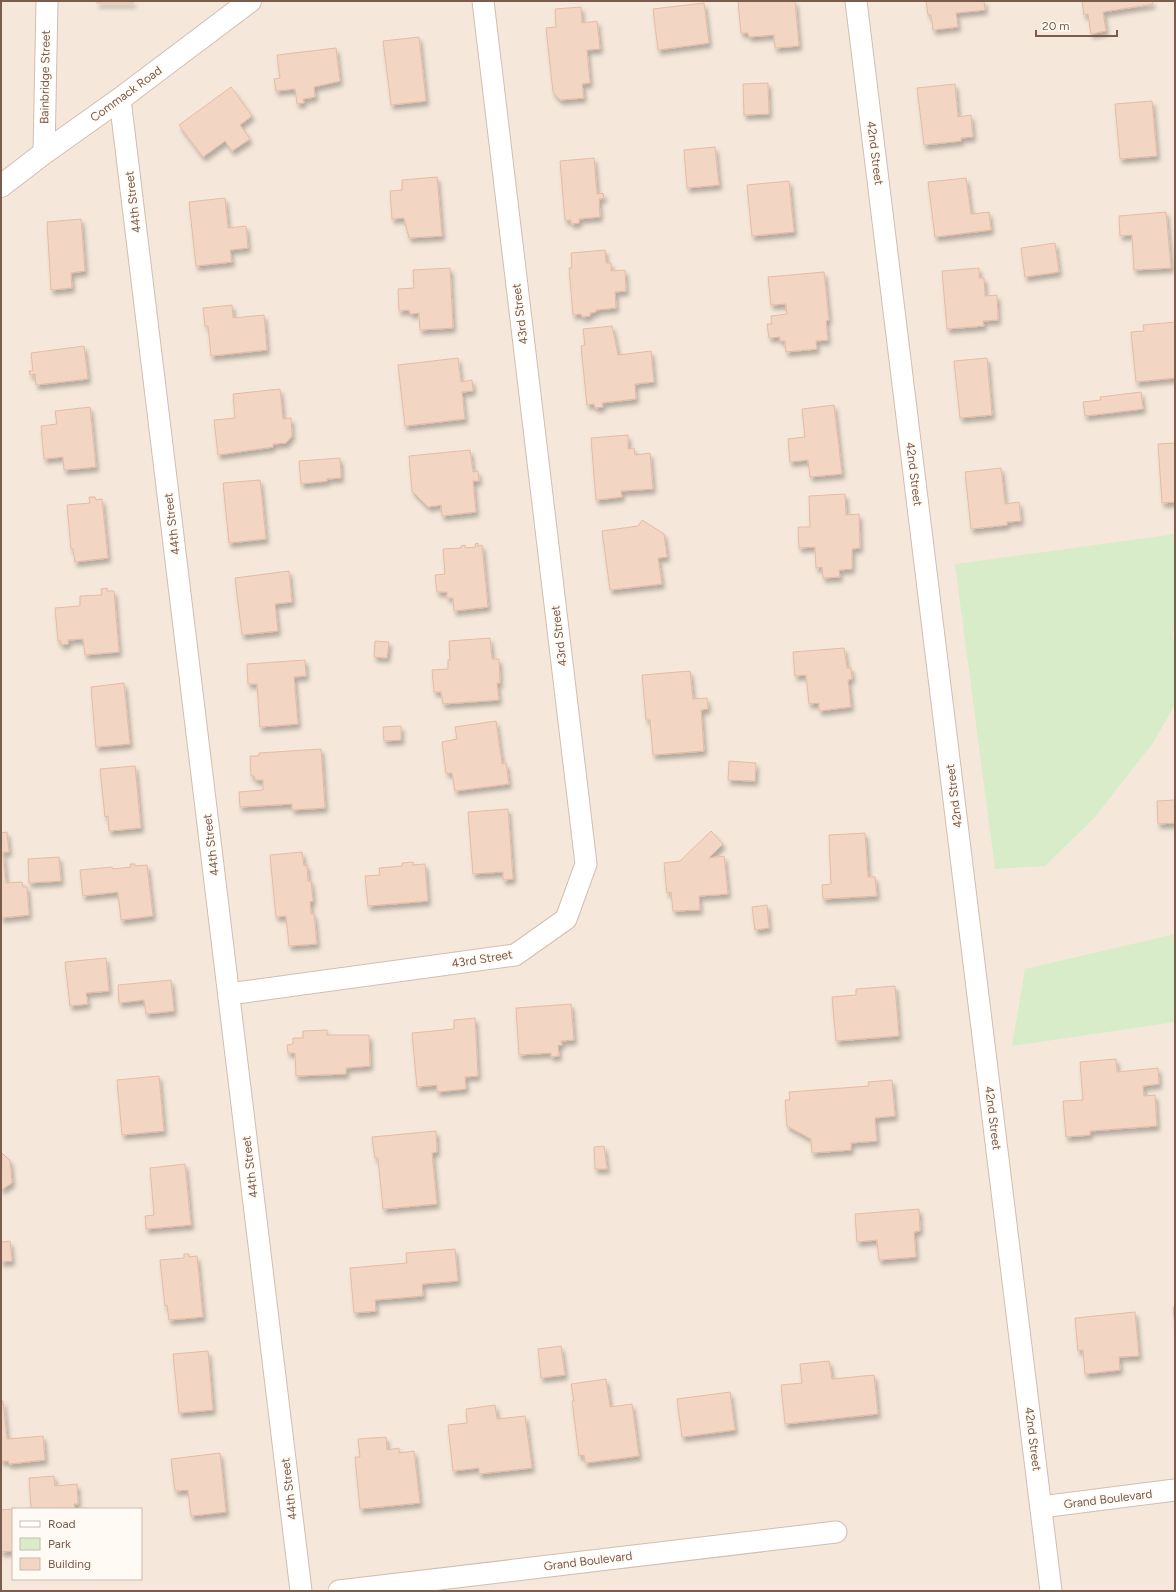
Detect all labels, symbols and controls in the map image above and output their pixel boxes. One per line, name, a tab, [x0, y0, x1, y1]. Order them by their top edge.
scale bar	[1036, 12, 1117, 38]
text: 20 m	[1042, 19, 1070, 33]
street label: Bainbridge Street	[37, 29, 53, 124]
street label: Commack Road	[87, 63, 165, 125]
street label: 42nd Street	[864, 120, 886, 186]
street label: 44th Street	[122, 170, 144, 234]
street label: 43rd Street	[509, 282, 531, 345]
street label: 42nd Street	[903, 441, 925, 507]
street label: 44th Street	[161, 492, 183, 556]
street label: 43rd Street	[548, 604, 570, 667]
street label: 42nd Street	[943, 763, 965, 829]
street label: 44th Street	[200, 813, 222, 877]
street label: 43rd Street	[450, 947, 514, 971]
street label: 42nd Street	[982, 1085, 1004, 1151]
street label: 44th Street	[239, 1135, 261, 1199]
street label: 42nd Street	[1022, 1406, 1044, 1472]
street label: 44th Street	[278, 1457, 300, 1521]
street label: Grand Boulevard	[1063, 1487, 1153, 1511]
legend	[12, 1508, 142, 1580]
text: Road	[48, 1517, 76, 1531]
text: Park	[48, 1537, 71, 1551]
street label: Grand Boulevard	[543, 1549, 633, 1573]
text: Building	[48, 1557, 91, 1571]

